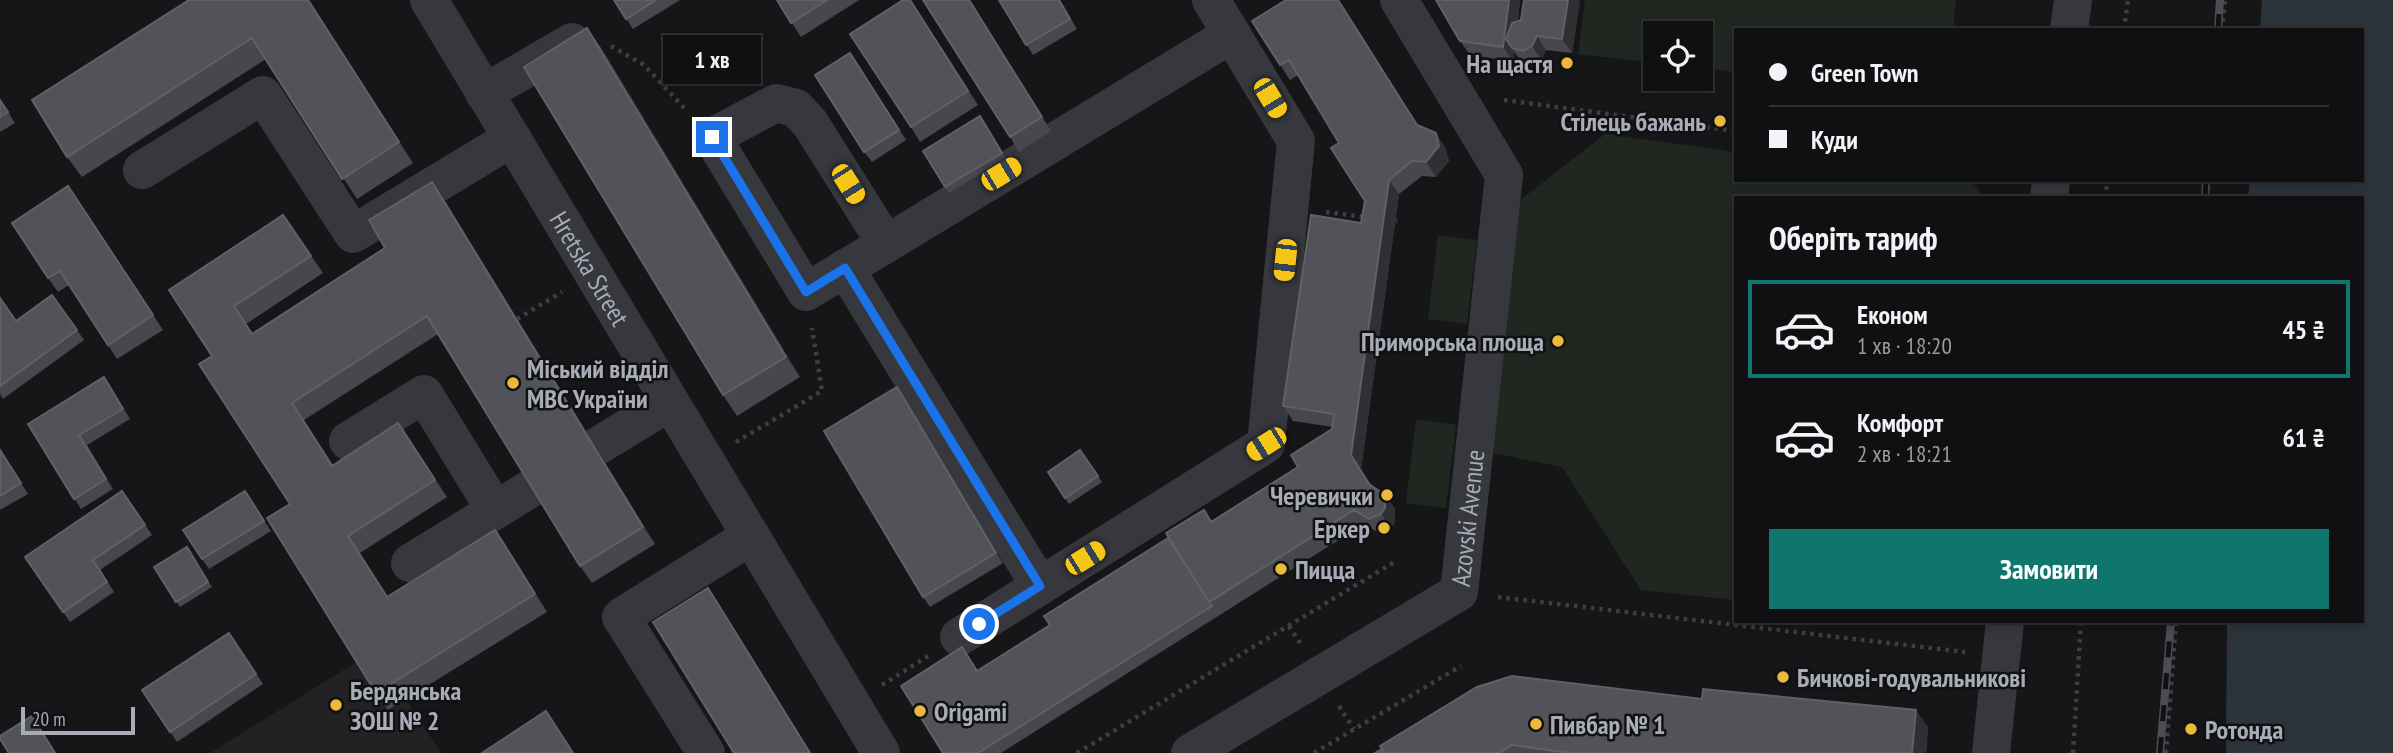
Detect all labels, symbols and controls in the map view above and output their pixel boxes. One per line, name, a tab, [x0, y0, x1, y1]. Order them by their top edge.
map controls	[1643, 21, 1713, 91]
button: locate	[1643, 21, 1713, 91]
callout: 1 хв	[663, 36, 761, 85]
text: 1 хв	[694, 45, 730, 74]
place label: На щастя	[1466, 47, 1553, 80]
marker: На щастя	[1559, 55, 1575, 71]
text: Green Town	[1811, 56, 1918, 89]
car	[1251, 75, 1290, 121]
place label: Стілець бажань	[1561, 105, 1706, 138]
marker: Стілець бажань	[1712, 113, 1728, 129]
route end	[696, 121, 728, 153]
text: Куди	[1811, 123, 1858, 156]
car	[978, 154, 1025, 194]
car	[828, 161, 869, 207]
street label: Hretska Street	[543, 205, 637, 332]
text: Оберіть тариф	[1769, 217, 1937, 259]
car	[1273, 238, 1298, 282]
icon: car	[1773, 298, 1836, 361]
text: Економ	[1857, 298, 1928, 331]
text: 45 ₴	[2282, 313, 2325, 346]
place label: Приморська площа	[1361, 325, 1544, 358]
text: 1 хв · 18:20	[1857, 331, 1952, 360]
marker: Приморська площа	[1550, 333, 1566, 349]
place label: Міський відділ МВС України	[527, 352, 669, 415]
marker: Міський відділ МВС України	[505, 375, 521, 391]
icon: car	[1773, 406, 1836, 469]
text: Комфорт	[1857, 406, 1943, 439]
text: 61 ₴	[2282, 421, 2325, 454]
car	[1243, 424, 1290, 464]
text: 2 хв · 18:21	[1857, 439, 1952, 468]
street label: Azovski Avenue	[1443, 448, 1491, 588]
place label: Черевички	[1270, 479, 1373, 512]
marker: Черевички	[1379, 487, 1395, 503]
place label: Еркер	[1314, 512, 1370, 545]
marker: Еркер	[1376, 520, 1392, 536]
button: Замовити	[1769, 529, 2329, 609]
car	[1062, 538, 1109, 578]
place label: Пицца	[1295, 553, 1355, 586]
marker: Пицца	[1273, 561, 1289, 577]
route start	[963, 608, 995, 640]
place label: Бичкові-годувальникові	[1797, 661, 2026, 694]
marker: Бичкові-годувальникові	[1775, 669, 1791, 685]
place label: Бердянська ЗОШ № 2	[350, 674, 461, 737]
place label: Origami	[934, 695, 1007, 728]
marker: Бердянська ЗОШ № 2	[328, 697, 344, 713]
marker: Origami	[912, 703, 928, 719]
scale bar	[21, 704, 135, 736]
text: 20 m	[32, 707, 66, 731]
place label: Пивбар № 1	[1550, 708, 1666, 741]
place label: Ротонда	[2205, 713, 2283, 746]
marker: Пивбар № 1	[1528, 716, 1544, 732]
marker: Ротонда	[2183, 721, 2199, 737]

